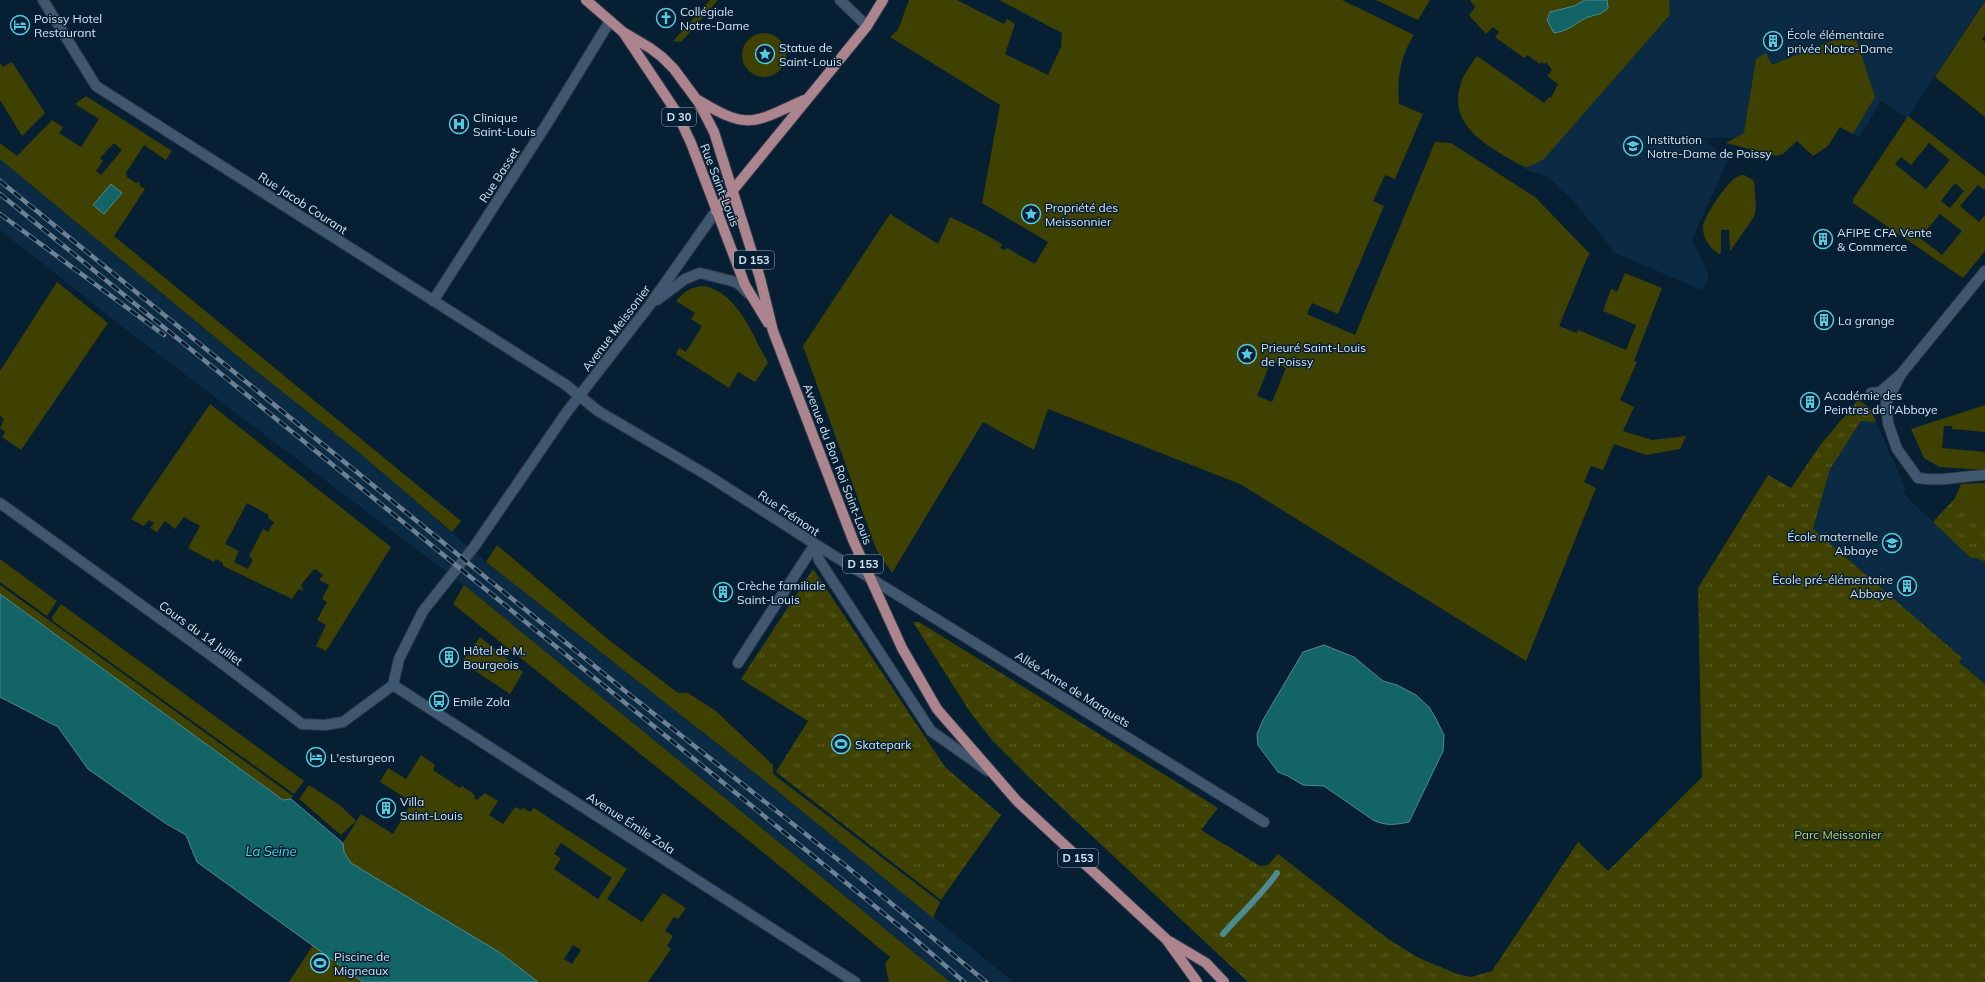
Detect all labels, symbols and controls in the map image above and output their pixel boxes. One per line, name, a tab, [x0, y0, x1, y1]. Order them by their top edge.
place label: Collégiale Notre-Dame	[680, 4, 749, 33]
church icon: Collégiale Notre-Dame	[655, 7, 677, 29]
place label: Poissy Hotel Restaurant	[34, 11, 102, 40]
hotel icon: Poissy Hotel Restaurant	[9, 14, 31, 36]
place label: École élémentaire privée Notre-Dame	[1787, 27, 1893, 56]
building icon: École élémentaire privée Notre-Dame	[1762, 30, 1784, 52]
place label: Statue de Saint-Louis	[779, 40, 842, 69]
place icon: Statue de Saint-Louis	[754, 43, 776, 65]
road number: D 30	[662, 108, 696, 126]
place label: Clinique Saint-Louis	[473, 110, 536, 139]
hospital icon: Clinique Saint-Louis	[448, 113, 470, 135]
place label: Institution Notre-Dame de Poissy	[1647, 132, 1772, 161]
school or university icon: Institution Notre-Dame de Poissy	[1622, 135, 1644, 157]
street label: Rue Saint-Louis	[697, 141, 743, 229]
street label: Rue Basset	[476, 145, 522, 205]
street label: Rue Jacob Courant	[256, 169, 350, 237]
place label: Propriété des Meissonnier	[1045, 200, 1118, 229]
place icon: Propriété des Meissonnier	[1020, 203, 1042, 225]
place label: AFIPE CFA Vente & Commerce	[1837, 225, 1932, 254]
building icon: AFIPE CFA Vente & Commerce	[1812, 228, 1834, 250]
road number: D 153	[734, 251, 774, 269]
street label: Avenue Meissonier	[579, 281, 654, 374]
building icon: La grange	[1813, 309, 1835, 331]
place label: La grange	[1838, 313, 1894, 328]
place label: Prieuré Saint-Louis de Poissy	[1261, 340, 1366, 369]
place icon: Prieuré Saint-Louis de Poissy	[1236, 343, 1258, 365]
street label: Avenue du Bon Roi Saint-Louis	[800, 381, 876, 547]
place label: Académie des Peintres de l'Abbaye	[1824, 388, 1938, 417]
building icon: Académie des Peintres de l'Abbaye	[1799, 391, 1821, 413]
street label: Rue Frémont	[755, 487, 823, 539]
place label: École maternelle Abbaye	[1787, 529, 1878, 558]
school or university icon: École maternelle Abbaye	[1881, 532, 1903, 554]
road number: D 153	[843, 555, 883, 573]
place label: École pré-élémentaire Abbaye	[1772, 572, 1893, 601]
building icon: École pré-élémentaire Abbaye	[1896, 575, 1918, 597]
place label: Crèche familiale Saint-Louis	[737, 578, 826, 607]
building icon: Crèche familiale Saint-Louis	[712, 581, 734, 603]
street label: Cours du 14 Juillet	[156, 598, 246, 668]
place label: Hôtel de M. Bourgeois	[463, 643, 526, 672]
building icon: Hôtel de M. Bourgeois	[438, 646, 460, 668]
street label: Allée Anne de Marquets	[1013, 647, 1133, 731]
bus stop icon: Emile Zola	[428, 690, 450, 712]
place label: Emile Zola	[453, 694, 510, 709]
sports icon: Skatepark	[830, 733, 852, 755]
place label: Skatepark	[855, 737, 912, 752]
hotel icon: L'esturgeon	[305, 746, 327, 768]
place label: L'esturgeon	[330, 750, 395, 765]
street label: Avenue Émile Zola	[584, 789, 678, 857]
place label: Villa Saint-Louis	[400, 794, 463, 823]
building icon: Villa Saint-Louis	[375, 797, 397, 819]
park label: Parc Meissonier	[1794, 827, 1882, 842]
water label: La Seine	[245, 843, 297, 859]
road number: D 153	[1058, 849, 1098, 867]
place label: Piscine de Migneaux	[334, 949, 390, 978]
sports icon: Piscine de Migneaux	[309, 952, 331, 974]

